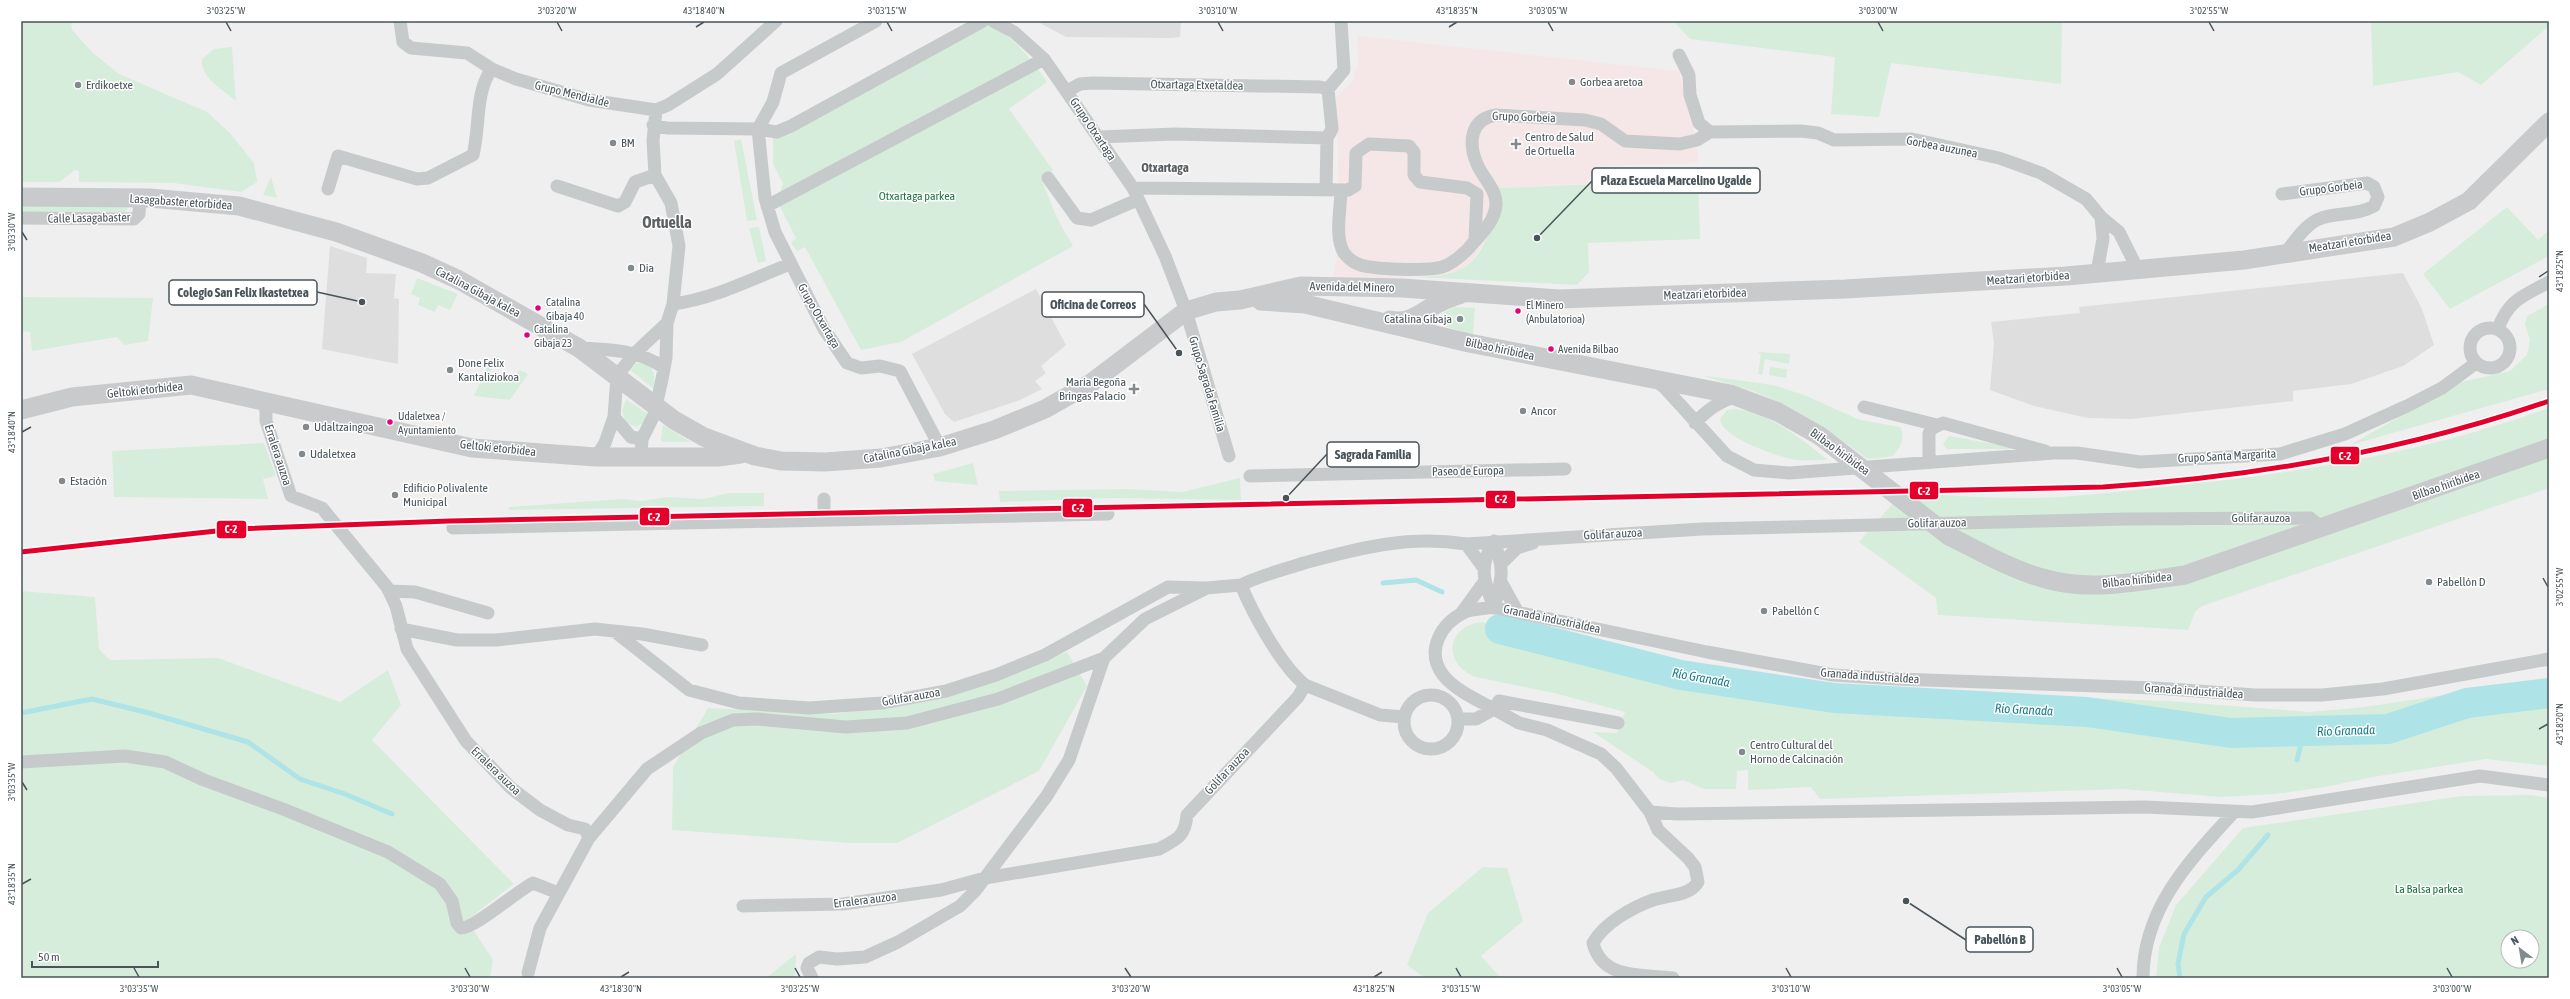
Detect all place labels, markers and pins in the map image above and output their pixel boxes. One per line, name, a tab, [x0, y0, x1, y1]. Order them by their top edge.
place label: Gorbea aretoa	[1580, 75, 1643, 89]
marker: Gorbea aretoa	[1567, 77, 1577, 87]
place label: Erdikoetxe	[86, 78, 133, 92]
marker: Erdikoetxe	[73, 80, 83, 90]
place label: Centro de Salud de Ortuella	[1525, 130, 1594, 158]
place label: BM	[621, 136, 635, 150]
marker: BM	[608, 138, 618, 148]
marker: Centro de Salud de Ortuella	[1510, 138, 1522, 150]
callout: Plaza Escuela Marcelino Ugalde	[1592, 168, 1760, 193]
place label: Dia	[639, 261, 654, 275]
marker: Dia	[626, 263, 636, 273]
callout: Colegio San Felix Ikastetxea	[169, 280, 317, 305]
callout: Oficina de Correos	[1042, 292, 1144, 317]
place label: Catalina Gibaja 40	[546, 296, 584, 322]
place label: El Minero (Anbulatorioa)	[1526, 299, 1585, 325]
marker: Catalina Gibaja 40	[533, 303, 543, 313]
marker: El Minero (Anbulatorioa)	[1513, 306, 1523, 316]
place label: Catalina Gibaja	[1384, 312, 1452, 326]
marker: Catalina Gibaja	[1455, 314, 1465, 324]
place label: Catalina Gibaja 23	[534, 323, 572, 349]
marker: Catalina Gibaja 23	[522, 330, 532, 340]
place label: Avenida Bilbao	[1558, 343, 1619, 355]
marker: Avenida Bilbao	[1546, 344, 1556, 354]
place label: Done Felix Kantaliziokoa	[458, 356, 519, 384]
marker: Done Felix Kantaliziokoa	[445, 365, 455, 375]
place label: María Begoña Bringas Palacio	[1059, 375, 1126, 403]
marker: María Begoña Bringas Palacio	[1129, 384, 1139, 394]
place label: Ancor	[1531, 404, 1557, 418]
marker: Ancor	[1518, 406, 1528, 416]
place label: Udaletxea / Ayuntamiento	[398, 410, 456, 436]
marker: Udaletxea / Ayuntamiento	[385, 417, 395, 427]
place label: Udaltzaingoa	[314, 420, 374, 434]
marker: Udaltzaingoa	[301, 422, 311, 432]
callout: Sagrada Familia	[1327, 442, 1419, 467]
place label: Udaletxea	[310, 447, 356, 461]
marker: Udaletxea	[297, 449, 307, 459]
place label: Estación	[70, 474, 107, 488]
marker: Estación	[57, 476, 67, 486]
place label: Edificio Polivalente Municipal	[403, 481, 488, 509]
marker: Edificio Polivalente Municipal	[390, 490, 400, 500]
place label: Pabellón D	[2437, 575, 2486, 589]
marker: Pabellón D	[2424, 577, 2434, 587]
place label: Pabellón C	[1772, 604, 1820, 618]
marker: Pabellón C	[1759, 606, 1769, 616]
place label: Centro Cultural del Horno de Calcinación	[1750, 738, 1843, 766]
marker: Centro Cultural del Horno de Calcinación	[1737, 747, 1747, 757]
callout: Pabellón B	[1966, 927, 2033, 952]

